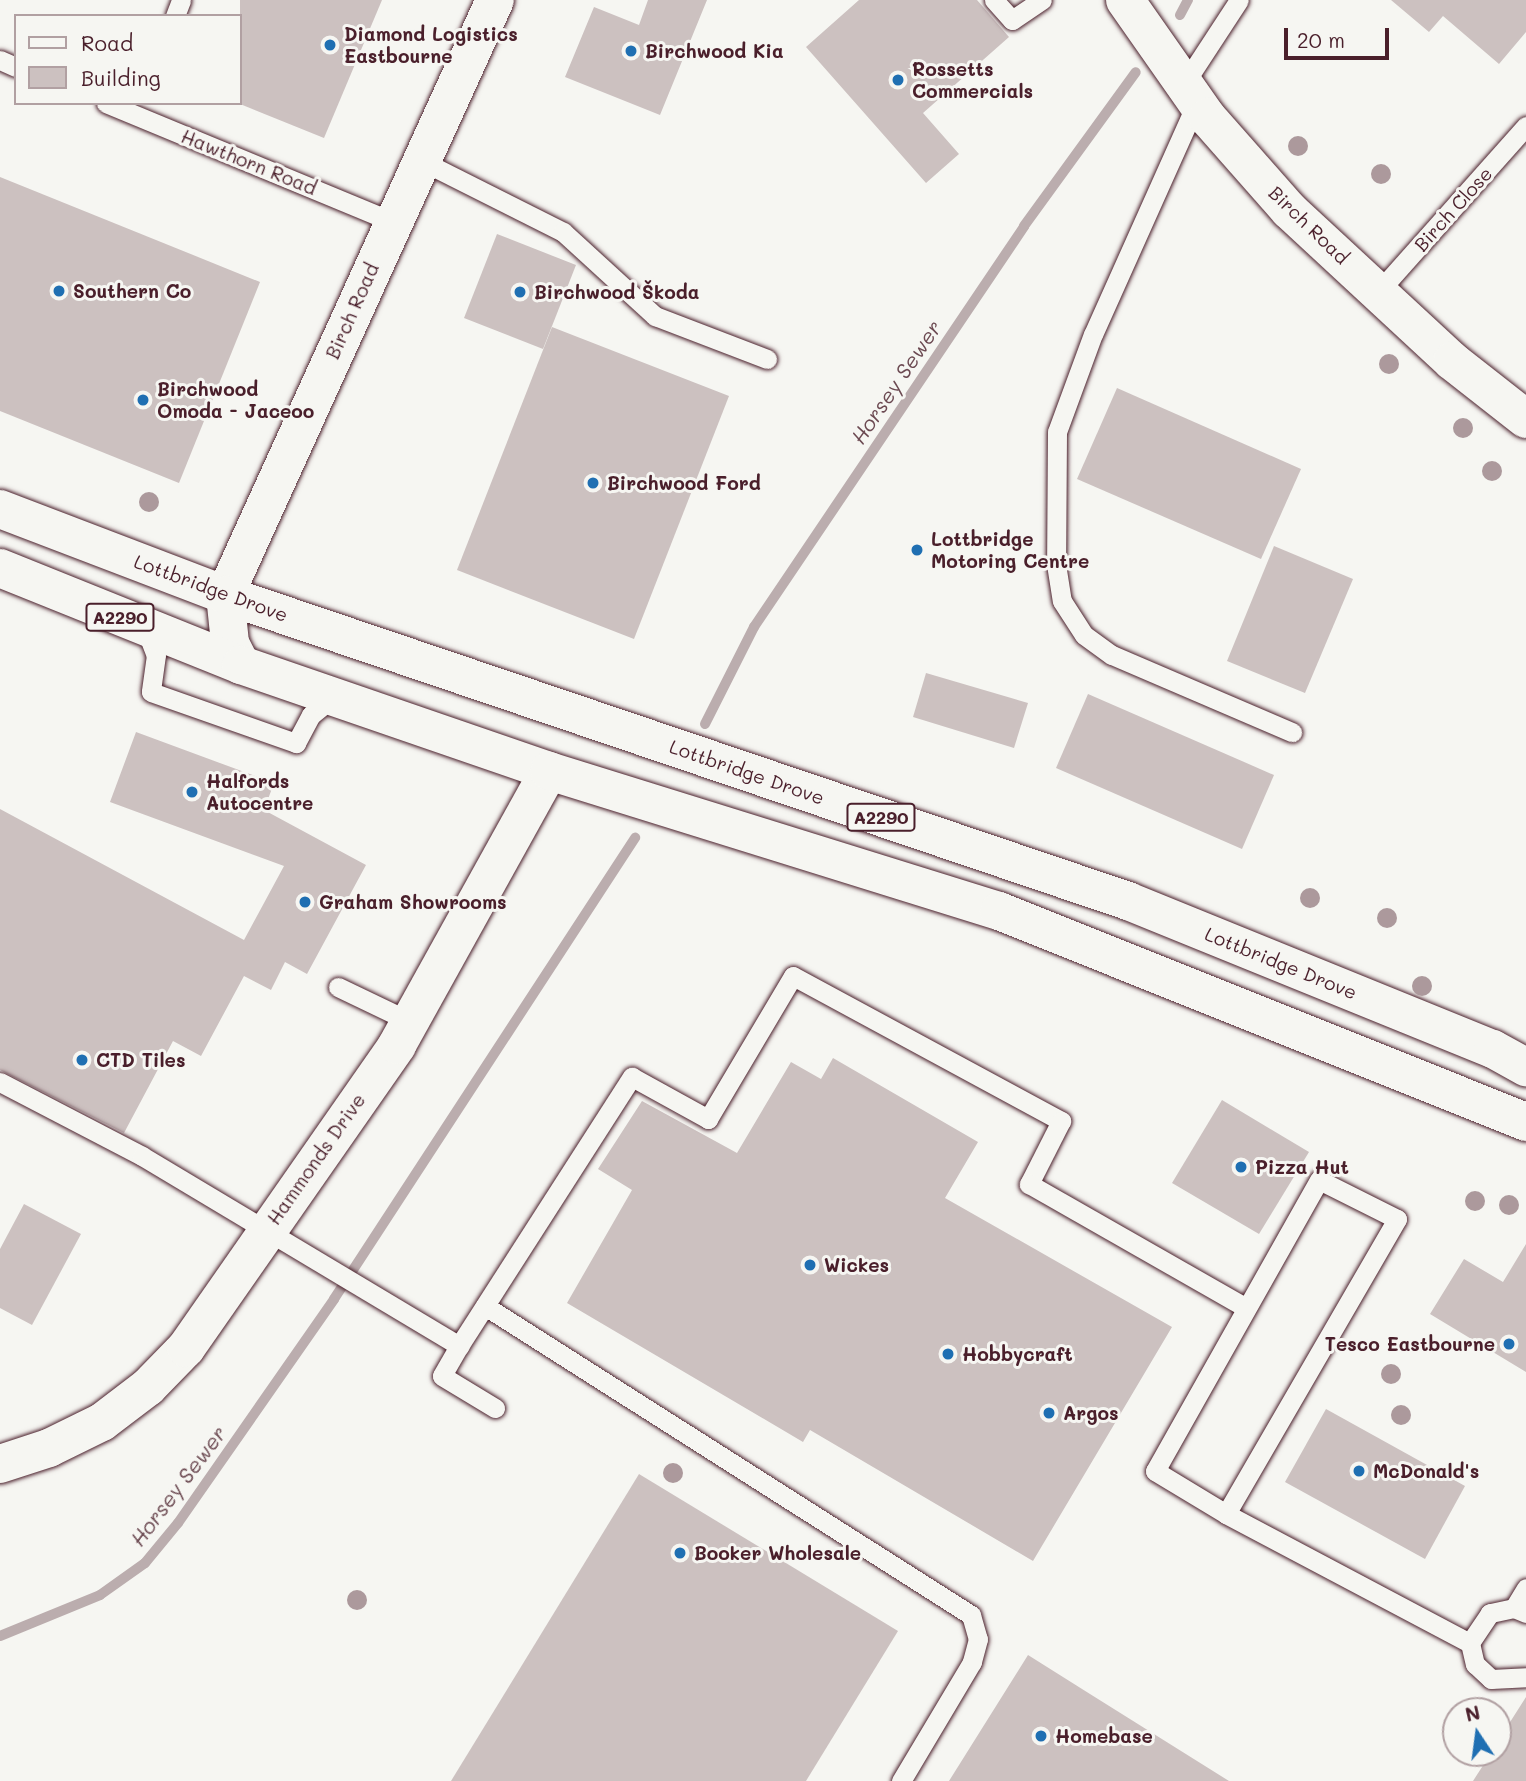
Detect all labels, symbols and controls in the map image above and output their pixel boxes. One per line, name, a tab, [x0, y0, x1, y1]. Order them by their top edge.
legend	[14, 14, 242, 105]
scale bar	[1288, 14, 1393, 58]
place label: Diamond Logistics Eastbourne	[344, 23, 518, 67]
text: 20 m	[1297, 26, 1345, 53]
text: Road	[81, 29, 133, 56]
marker: Diamond Logistics Eastbourne	[322, 37, 338, 53]
place label: Birchwood Kia	[645, 40, 784, 62]
marker: Birchwood Kia	[623, 43, 639, 59]
place label: Rossetts Commercials	[912, 58, 1033, 102]
text: Building	[81, 64, 161, 91]
marker: Rossetts Commercials	[890, 72, 906, 88]
street label: Hawthorn Road	[178, 124, 320, 200]
street label: Birch Close	[1409, 162, 1497, 256]
street label: Birch Road	[1264, 181, 1354, 269]
street label: Birch Road	[321, 260, 383, 362]
place label: Southern Co	[73, 280, 191, 302]
place label: Birchwood Škoda	[534, 281, 699, 303]
marker: Southern Co	[51, 283, 67, 299]
marker: Birchwood Škoda	[512, 284, 528, 300]
water label: Horsey Sewer	[845, 315, 947, 449]
place label: Birchwood Omoda - Jaceoo	[157, 378, 314, 422]
marker: Birchwood Omoda - Jaceoo	[135, 392, 151, 408]
place label: Birchwood Ford	[607, 472, 761, 494]
marker: Birchwood Ford	[585, 475, 601, 491]
place label: Lottbridge Motoring Centre	[931, 528, 1089, 572]
marker: Lottbridge Motoring Centre	[909, 542, 925, 558]
street label: Lottbridge Drove	[131, 550, 291, 626]
road number: A2290	[85, 602, 155, 632]
street label: Lottbridge Drove	[667, 735, 827, 809]
place label: Halfords Autocentre	[206, 770, 313, 814]
marker: Halfords Autocentre	[184, 784, 200, 800]
road number: A2290	[846, 802, 916, 832]
place label: Graham Showrooms	[319, 891, 507, 913]
marker: Graham Showrooms	[297, 894, 313, 910]
street label: Lottbridge Drove	[1202, 922, 1360, 1004]
place label: CTD Tiles	[96, 1049, 185, 1071]
marker: CTD Tiles	[74, 1052, 90, 1068]
street label: Hammonds Drive	[262, 1089, 370, 1229]
place label: Pizza Hut	[1255, 1156, 1349, 1178]
marker: Pizza Hut	[1233, 1159, 1249, 1175]
place label: Wickes	[824, 1254, 889, 1276]
marker: Wickes	[802, 1257, 818, 1273]
place label: Tesco Eastbourne	[1325, 1333, 1495, 1355]
marker: Tesco Eastbourne	[1501, 1336, 1517, 1352]
place label: Hobbycraft	[962, 1343, 1073, 1365]
marker: Hobbycraft	[940, 1346, 956, 1362]
place label: Argos	[1063, 1402, 1119, 1424]
marker: Argos	[1041, 1405, 1057, 1421]
water label: Horsey Sewer	[125, 1421, 231, 1551]
place label: McDonald's	[1373, 1460, 1479, 1482]
marker: McDonald's	[1351, 1463, 1367, 1479]
place label: Booker Wholesale	[694, 1542, 861, 1564]
marker: Booker Wholesale	[672, 1545, 688, 1561]
north arrow	[1442, 1697, 1512, 1767]
text: N	[1463, 1699, 1482, 1727]
place label: Homebase	[1055, 1725, 1153, 1747]
marker: Homebase	[1033, 1728, 1049, 1744]

